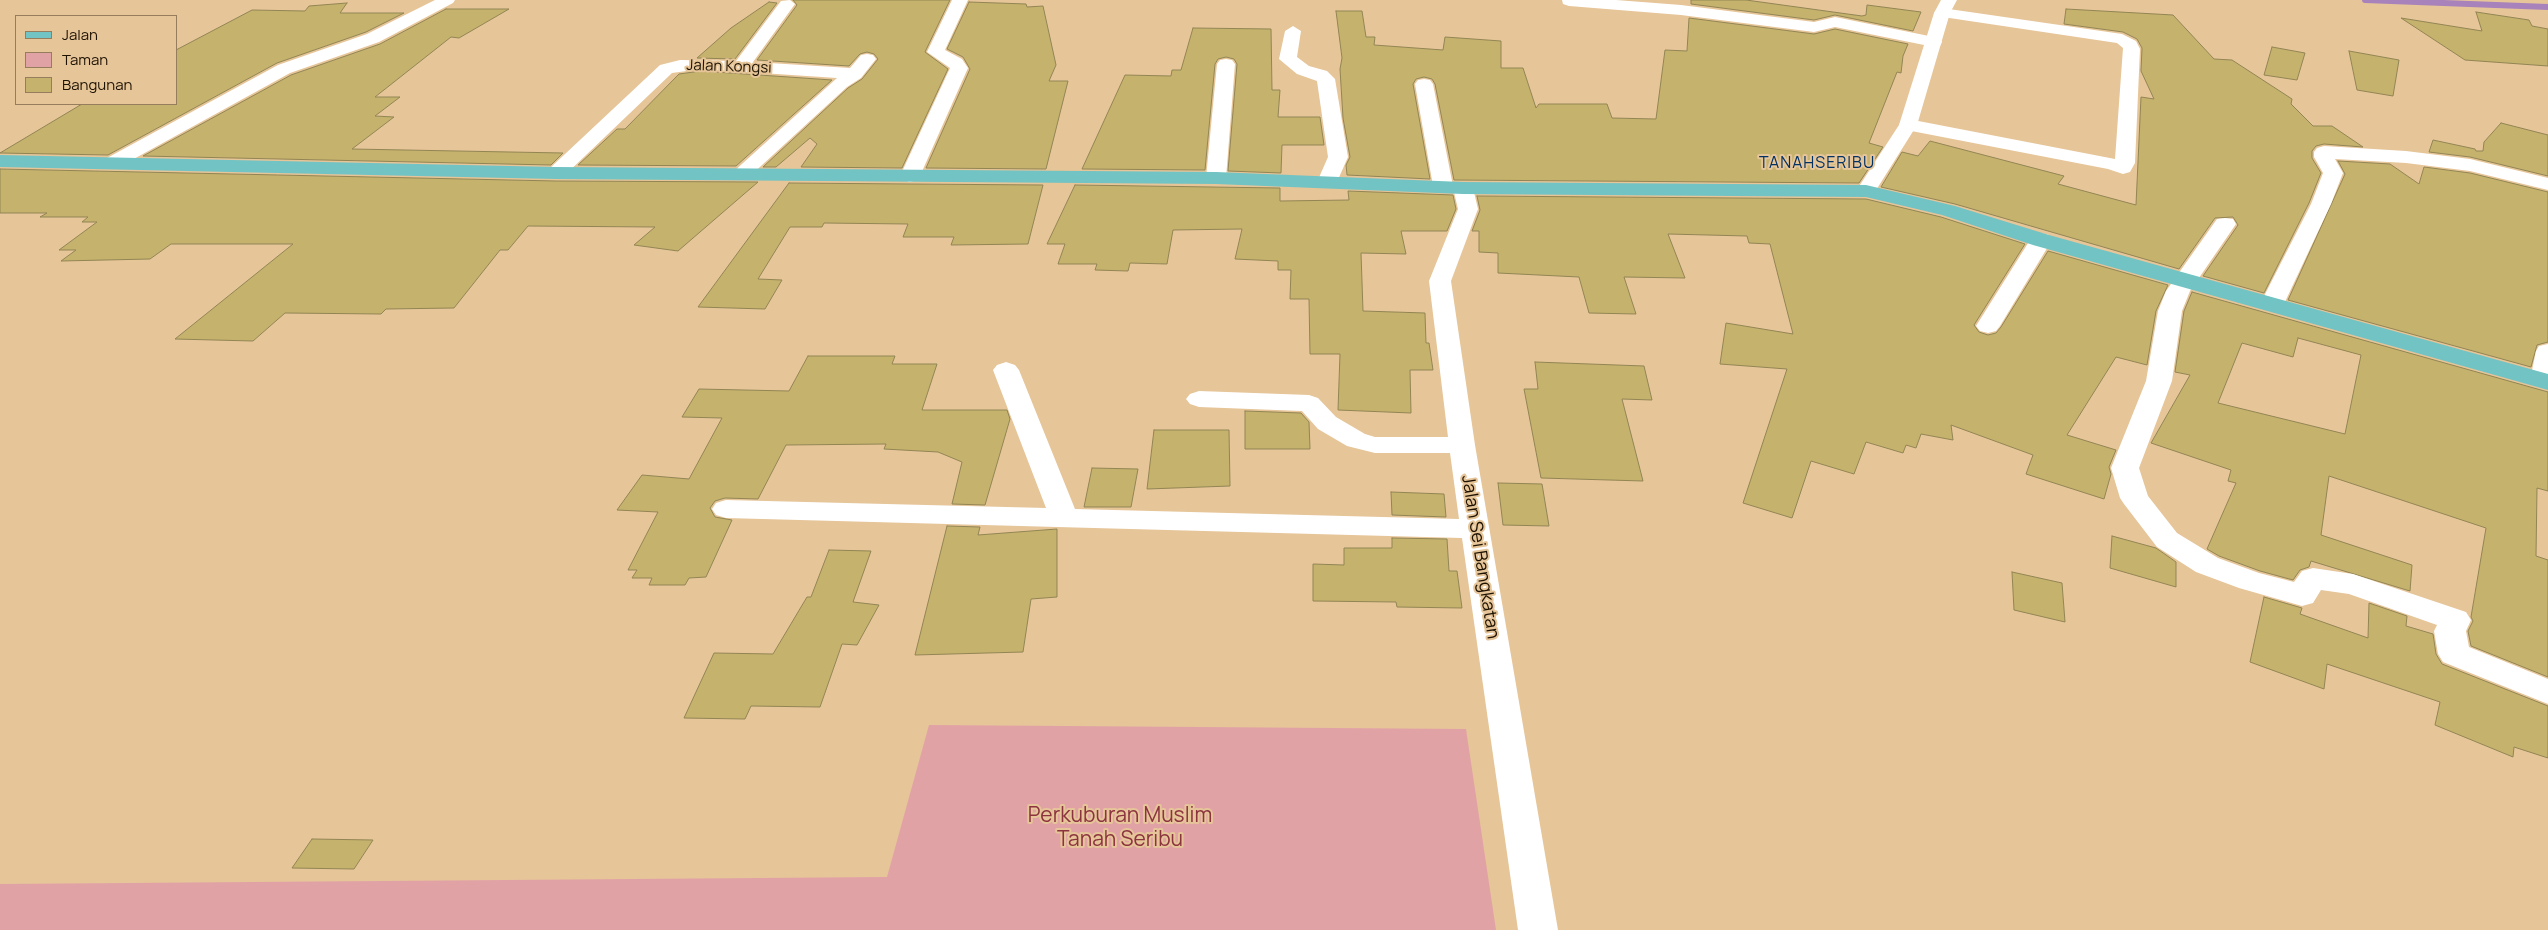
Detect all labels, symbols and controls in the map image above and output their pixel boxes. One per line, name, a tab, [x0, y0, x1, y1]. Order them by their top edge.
legend	[15, 15, 178, 105]
text: Jalan	[62, 24, 98, 45]
text: Taman	[62, 49, 108, 70]
street label: Jalan Kongsi	[686, 57, 772, 77]
text: Bangunan	[62, 74, 132, 95]
district label: TANAHSERIBU	[1758, 154, 1876, 174]
street label: Jalan Sei Bangkatan	[1456, 474, 1504, 640]
park label: Perkuburan Muslim Tanah Seribu	[1028, 803, 1212, 853]

